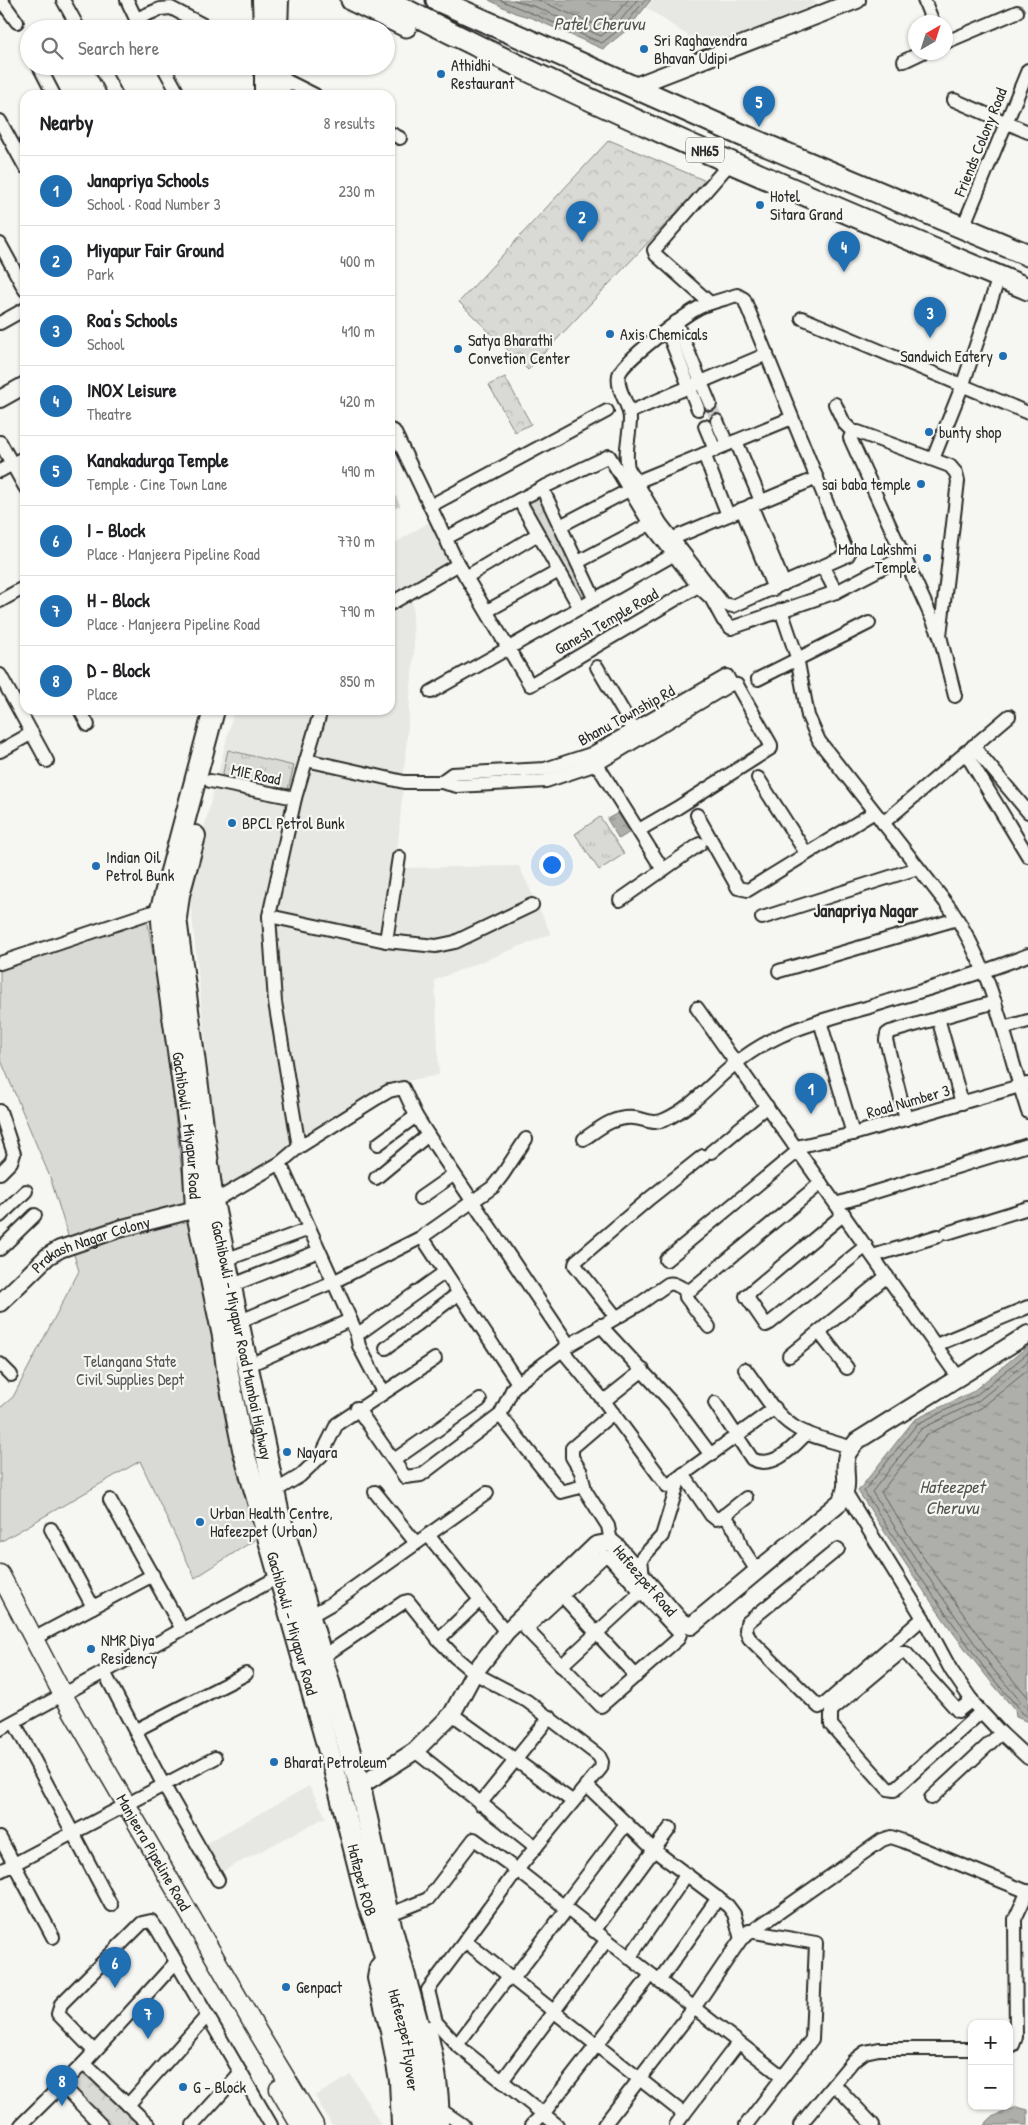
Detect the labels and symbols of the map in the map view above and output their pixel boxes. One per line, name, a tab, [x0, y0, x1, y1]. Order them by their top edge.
water label: Patel Cheruvu	[553, 11, 646, 36]
north arrow	[908, 15, 953, 60]
place label: Sri Raghavendra Bhavan Udipi	[654, 29, 747, 69]
marker: Sri Raghavendra Bhavan Udipi	[638, 43, 650, 55]
place label: Athidhi Restaurant	[451, 54, 515, 94]
marker: Athidhi Restaurant	[435, 68, 447, 80]
street label: Friends Colony Road	[948, 84, 1012, 200]
pin: 5	[743, 86, 775, 127]
road number: NH65	[686, 138, 724, 162]
place label: Hotel Sitara Grand	[770, 185, 842, 225]
marker: Hotel Sitara Grand	[754, 199, 766, 211]
pin: 2	[566, 201, 598, 242]
pin: 4	[828, 231, 860, 272]
pin: 3	[914, 297, 946, 338]
place label: Axis Chemicals	[620, 323, 708, 345]
marker: Axis Chemicals	[604, 328, 616, 340]
place label: Satya Bharathi Convetion Center	[468, 329, 570, 369]
marker: Satya Bharathi Convetion Center	[452, 343, 464, 355]
place label: Sandwich Eatery	[900, 345, 993, 367]
marker: Sandwich Eatery	[997, 350, 1009, 362]
place label: bunty shop	[939, 421, 1002, 443]
marker: bunty shop	[923, 426, 935, 438]
place label: sai baba temple	[822, 473, 912, 495]
marker: sai baba temple	[915, 478, 927, 490]
place label: Maha Lakshmi Temple	[838, 538, 918, 578]
marker: Maha Lakshmi Temple	[921, 552, 933, 564]
street label: Ganesh Temple Road	[550, 582, 662, 660]
street label: Bhanu Township Rd	[574, 679, 678, 751]
street label: MIE Road	[229, 758, 283, 790]
place label: BPCL Petrol Bunk	[242, 812, 345, 834]
marker: BPCL Petrol Bunk	[226, 817, 238, 829]
place label: Indian Oil Petrol Bunk	[106, 846, 175, 886]
your location	[539, 852, 565, 878]
marker: Indian Oil Petrol Bunk	[90, 860, 102, 872]
district label: Janapriya Nagar	[813, 898, 919, 924]
street label: Gachibowli - Miyapur Road	[167, 1050, 206, 1200]
pin: 1	[795, 1073, 827, 1114]
street label: Road Number 3	[864, 1079, 952, 1123]
street label: Prakash Nagar Colony	[26, 1210, 152, 1278]
street label: Gachibowli - Miyapur Road Mumbai Highway	[206, 1218, 278, 1462]
park label: Telangana State Civil Supplies Dept	[76, 1350, 185, 1390]
place label: Nayara	[297, 1441, 337, 1463]
marker: Nayara	[281, 1446, 293, 1458]
water label: Hafeezpet Cheruvu	[919, 1474, 987, 1520]
place label: Urban Health Centre, Hafeezpet (Urban)	[210, 1502, 333, 1542]
marker: Urban Health Centre, Hafeezpet (Urban)	[194, 1516, 206, 1528]
street label: Hafeezpet Road	[608, 1540, 682, 1621]
street label: Gachibowli - Miyapur Road	[262, 1549, 323, 1698]
place label: NMR Diya Residency	[101, 1629, 157, 1669]
marker: NMR Diya Residency	[85, 1643, 97, 1655]
place label: Bharat Petroleum	[284, 1751, 387, 1773]
marker: Bharat Petroleum	[268, 1756, 280, 1768]
street label: Manjeera Pipeline Road	[111, 1790, 196, 1915]
street label: Hafizpet ROB	[342, 1842, 383, 1919]
pin: 6	[99, 1947, 131, 1988]
place label: Genpact	[296, 1976, 343, 1998]
marker: Genpact	[280, 1981, 292, 1993]
street label: Hafeezpet Flyover	[383, 1986, 424, 2092]
pin: 7	[132, 1998, 164, 2039]
pin: 8	[46, 2065, 78, 2106]
place label: G - Block	[193, 2076, 247, 2098]
marker: G - Block	[177, 2081, 189, 2093]

